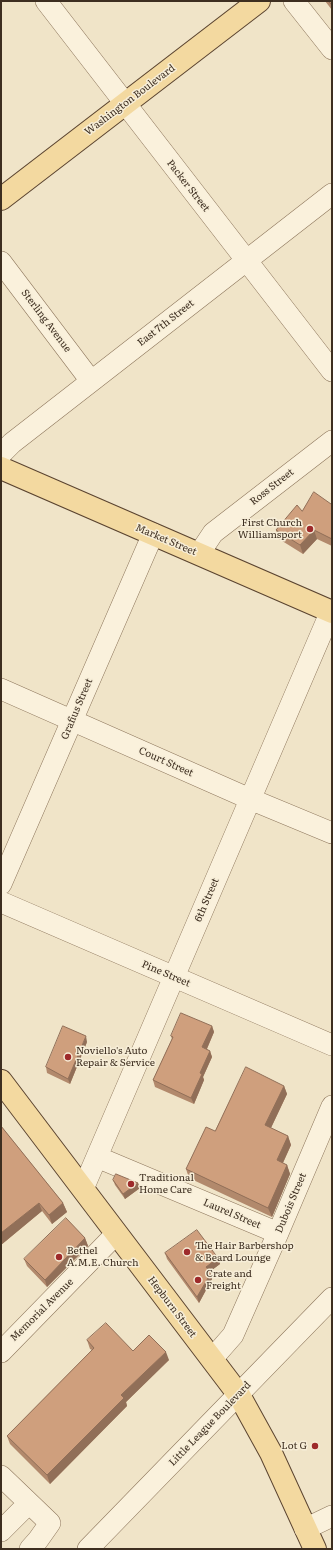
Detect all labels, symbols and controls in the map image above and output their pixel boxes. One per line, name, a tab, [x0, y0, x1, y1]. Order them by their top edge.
street label: Washington Boulevard	[82, 62, 178, 138]
street label: Packer Street	[164, 158, 212, 214]
street label: Sterling Avenue	[18, 287, 74, 355]
street label: East 7th Street	[135, 297, 197, 349]
street label: Ross Street	[248, 466, 296, 508]
place label: First Church Williamsport	[238, 517, 302, 540]
street label: Market Street	[134, 522, 198, 558]
marker: First Church Williamsport	[305, 524, 315, 534]
street label: Grafius Street	[59, 677, 95, 741]
street label: Court Street	[137, 745, 195, 779]
street label: 6th Street	[192, 876, 222, 924]
street label: Pine Street	[140, 958, 192, 990]
place label: Noviello's Auto Repair & Service	[76, 1045, 155, 1068]
marker: Noviello's Auto Repair & Service	[63, 1052, 73, 1062]
street label: Dubois Street	[273, 1171, 309, 1235]
place label: Traditional Home Care	[139, 1172, 194, 1196]
marker: Traditional Home Care	[126, 1179, 136, 1189]
street label: Laurel Street	[201, 1196, 263, 1232]
place label: The Hair Barbershop & Beard Lounge	[195, 1240, 294, 1264]
place label: Bethel A.M.E. Church	[67, 1245, 139, 1268]
marker: The Hair Barbershop & Beard Lounge	[182, 1247, 192, 1257]
marker: Bethel A.M.E. Church	[54, 1252, 64, 1262]
place label: Crate and Freight	[206, 1268, 252, 1292]
street label: Hepburn Street	[145, 1274, 199, 1340]
marker: Crate and Freight	[193, 1275, 203, 1285]
street label: Memorial Avenue	[8, 1276, 76, 1344]
street label: Little League Boulevard	[166, 1379, 254, 1469]
place label: Lot G	[281, 1440, 307, 1452]
marker: Lot G	[310, 1441, 320, 1451]

